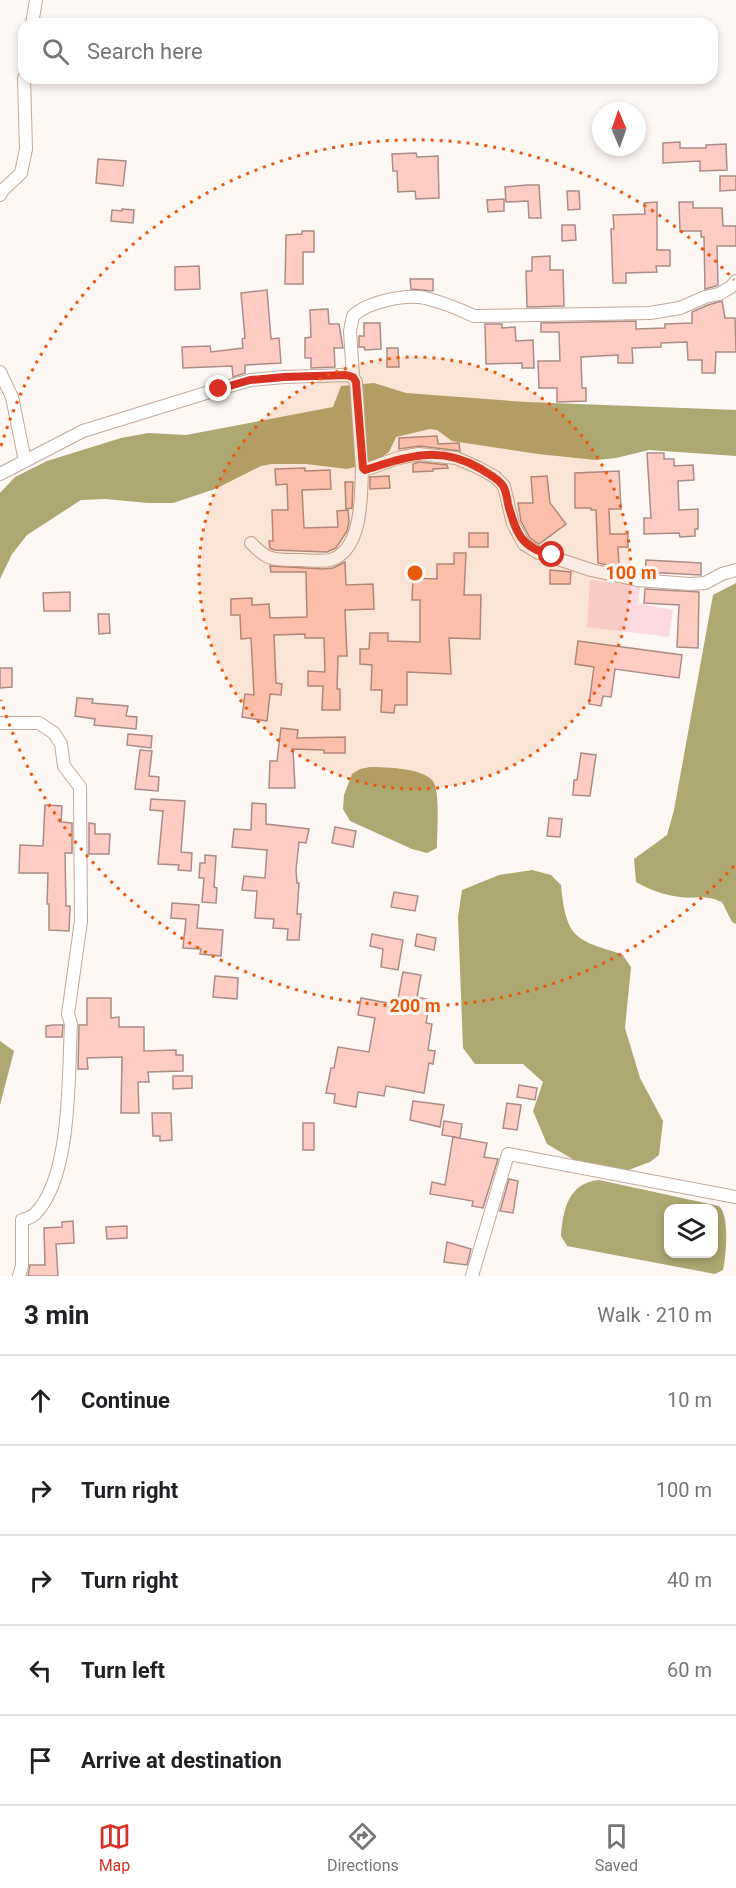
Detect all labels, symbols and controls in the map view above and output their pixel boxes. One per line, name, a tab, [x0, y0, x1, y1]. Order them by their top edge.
search box	[18, 18, 718, 84]
icon: search	[39, 35, 72, 68]
text: Search here	[87, 39, 203, 64]
north arrow	[592, 102, 646, 156]
route end	[205, 375, 231, 401]
route start	[538, 541, 564, 567]
text: 100 m	[605, 562, 657, 583]
centre of rings	[405, 563, 425, 583]
text: 200 m	[389, 995, 441, 1016]
map controls	[664, 1204, 718, 1258]
button: layers	[664, 1204, 718, 1258]
text: 3 min	[24, 1300, 89, 1330]
text: Walk · 210 m	[597, 1303, 712, 1327]
icon: ahead	[24, 1384, 57, 1417]
text: Continue	[81, 1388, 170, 1413]
text: 10 m	[667, 1388, 712, 1412]
icon: right	[24, 1474, 57, 1507]
text: Turn right	[81, 1478, 178, 1503]
text: 100 m	[656, 1478, 712, 1502]
icon: right	[24, 1564, 57, 1597]
text: Turn right	[81, 1568, 178, 1593]
text: 40 m	[667, 1568, 712, 1592]
icon: left	[24, 1654, 57, 1687]
text: Turn left	[81, 1658, 165, 1683]
text: 60 m	[667, 1658, 712, 1682]
icon: arrive	[24, 1744, 57, 1777]
text: Arrive at destination	[81, 1748, 282, 1773]
tab: Map	[98, 1820, 131, 1875]
tab: Directions	[327, 1820, 399, 1875]
tab: Saved	[595, 1820, 638, 1875]

